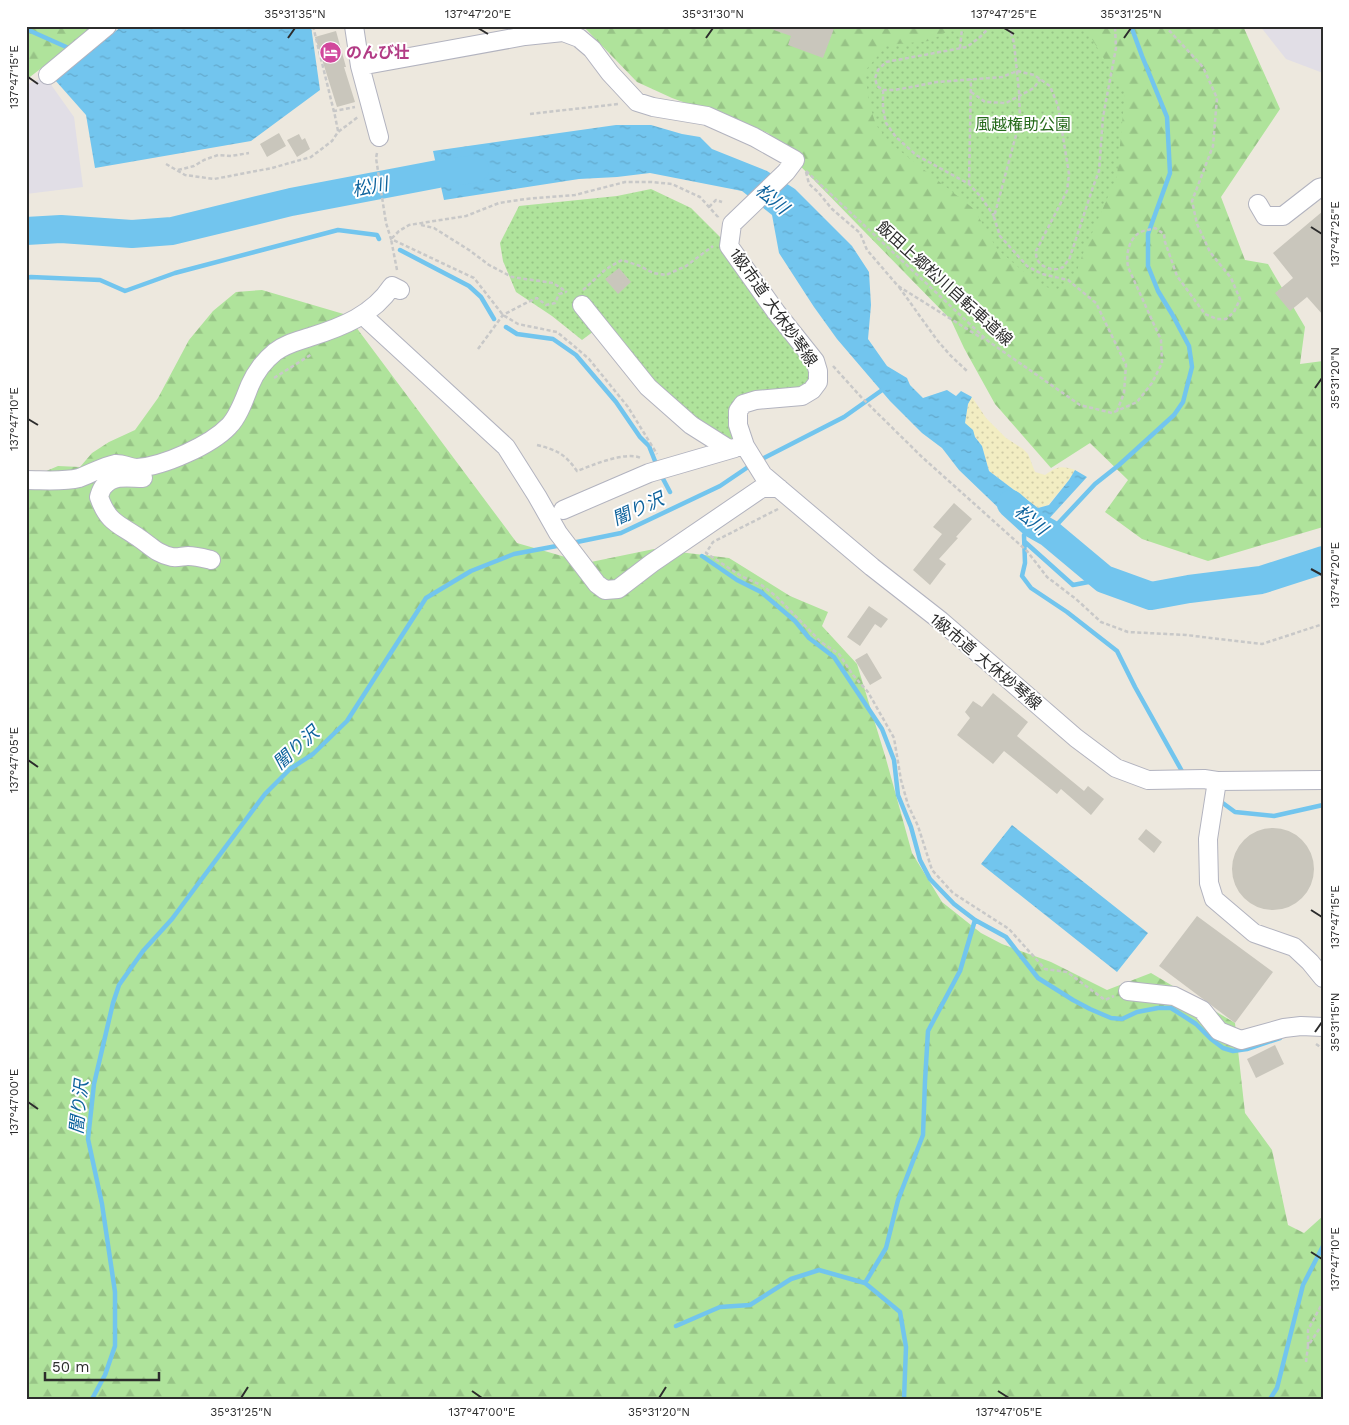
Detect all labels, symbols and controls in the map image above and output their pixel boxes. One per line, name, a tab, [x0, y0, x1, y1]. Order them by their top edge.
text: 35°31'35"N	[264, 7, 326, 21]
text: 137°47'20"E	[445, 7, 512, 21]
text: 35°31'30"N	[682, 7, 744, 21]
text: 137°47'25"E	[971, 7, 1037, 21]
text: 35°31'25"N	[1100, 7, 1162, 21]
hotel icon: のんび壮	[318, 40, 342, 64]
place label: のんび壮	[346, 43, 410, 62]
text: 137°47'15"E	[7, 45, 21, 109]
park label: 風越権助公園	[975, 115, 1071, 134]
water label: 松川	[350, 172, 392, 200]
water label: 松川	[752, 179, 794, 220]
text: 137°47'25"E	[1328, 201, 1342, 267]
street label: 飯田上郷松川自転車道線	[873, 217, 1016, 349]
street label: 1級市道 大休妙琴線	[726, 245, 821, 370]
text: 35°31'20"N	[1328, 347, 1342, 409]
text: 137°47'10"E	[7, 387, 21, 451]
water label: 闇り沢	[609, 487, 669, 529]
water label: 松川	[1011, 500, 1053, 540]
text: 137°47'20"E	[1328, 541, 1342, 608]
street label: 1級市道 大休妙琴線	[926, 609, 1045, 714]
water label: 闇り沢	[269, 720, 324, 773]
text: 137°47'05"E	[7, 726, 21, 793]
text: 137°47'15"E	[1328, 885, 1342, 949]
text: 35°31'15"N	[1328, 992, 1342, 1052]
text: 137°47'00"E	[7, 1068, 21, 1135]
water label: 闇り沢	[65, 1077, 92, 1135]
text: 137°47'10"E	[1328, 1227, 1342, 1291]
scale bar	[45, 1350, 159, 1382]
text: 50 m	[52, 1358, 89, 1376]
text: 35°31'25"N	[210, 1405, 272, 1419]
text: 137°47'00"E	[449, 1405, 516, 1419]
text: 35°31'20"N	[628, 1405, 690, 1419]
text: 137°47'05"E	[976, 1405, 1043, 1419]

